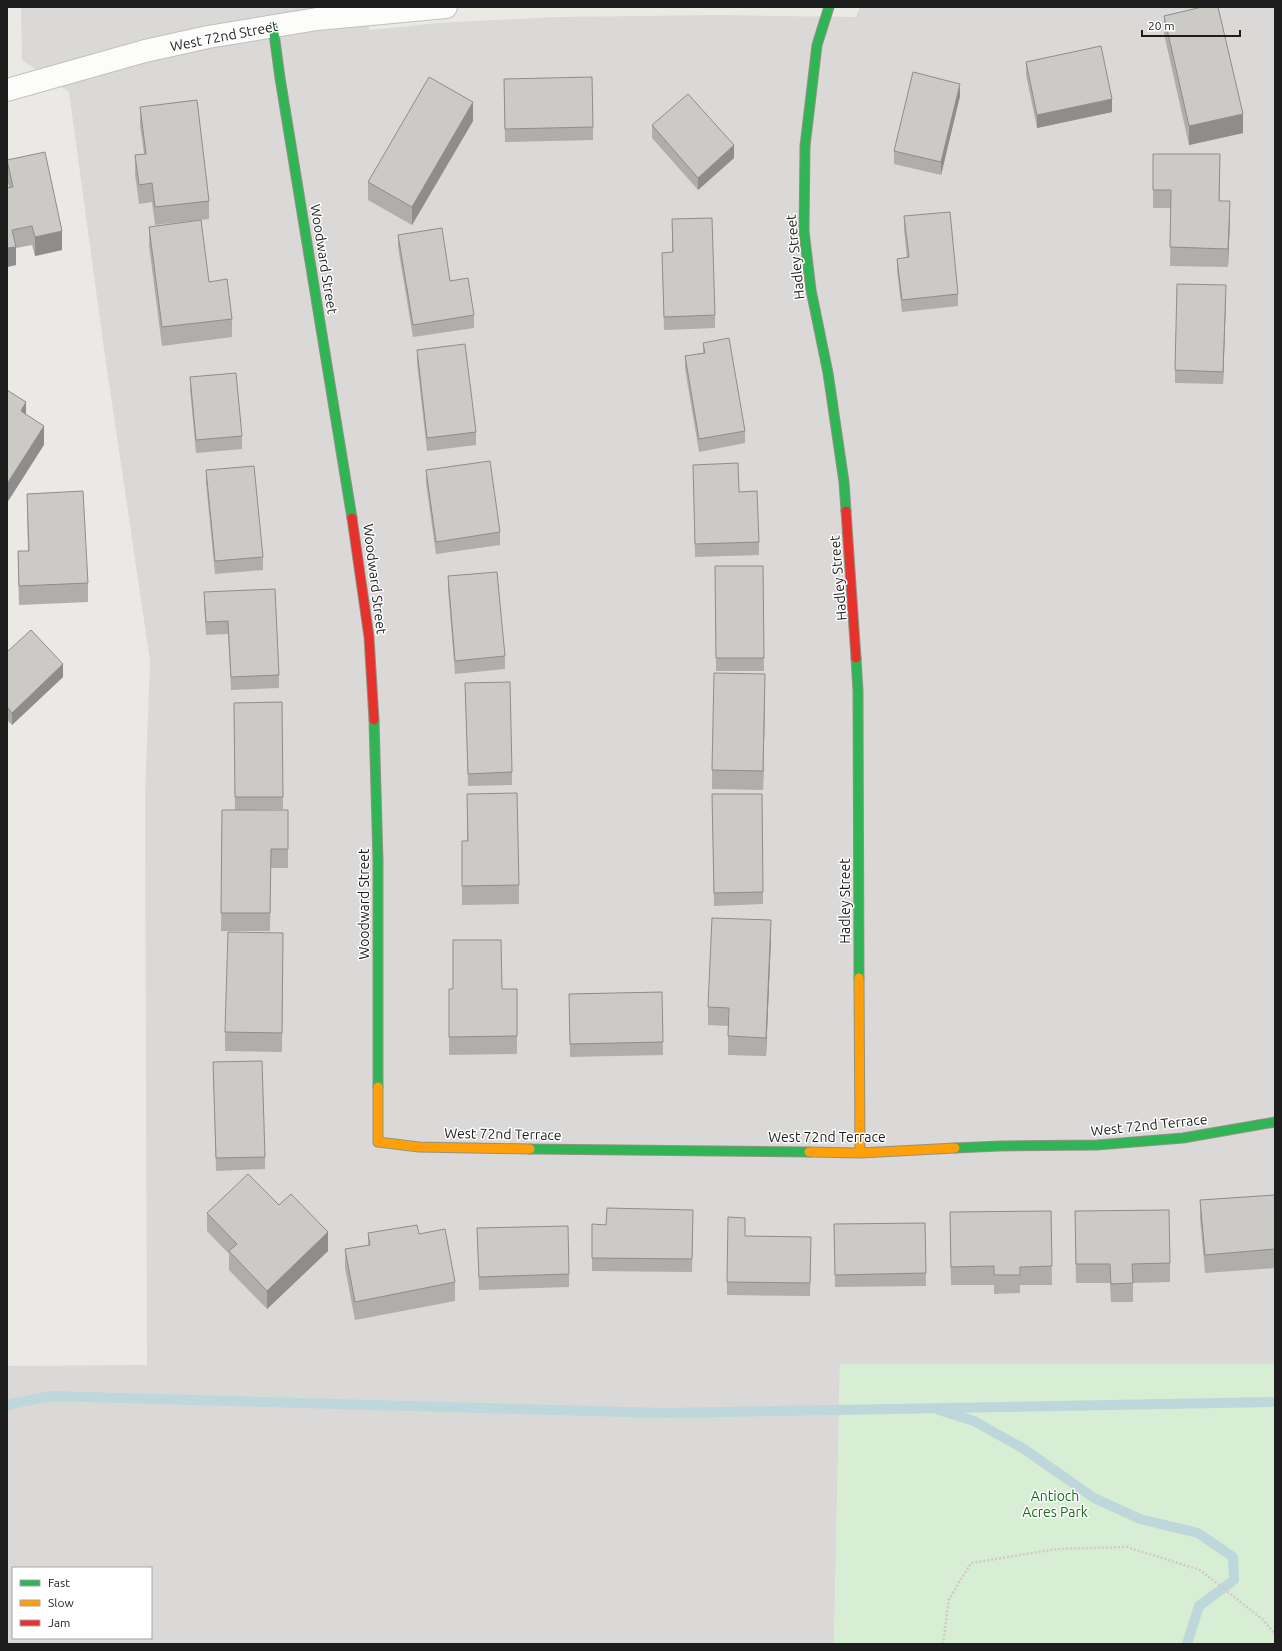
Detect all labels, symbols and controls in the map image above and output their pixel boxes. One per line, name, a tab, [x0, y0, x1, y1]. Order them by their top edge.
scale bar	[1142, 12, 1240, 38]
street label: West 72nd Street	[169, 18, 280, 54]
text: 20 m	[1148, 19, 1175, 32]
street label: Woodward Street	[307, 203, 341, 316]
street label: Hadley Street	[783, 213, 807, 300]
street label: Woodward Street	[360, 523, 390, 636]
street label: Hadley Street	[826, 534, 850, 621]
street label: Woodward Street	[356, 848, 372, 960]
street label: Hadley Street	[837, 858, 853, 944]
street label: West 72nd Terrace	[1090, 1111, 1208, 1139]
street label: West 72nd Terrace	[444, 1125, 562, 1143]
street label: West 72nd Terrace	[768, 1129, 886, 1145]
park label: Antioch Acres Park	[1022, 1488, 1088, 1520]
legend	[12, 1567, 152, 1639]
text: Fast	[48, 1576, 70, 1589]
text: Slow	[48, 1596, 74, 1609]
text: Jam	[48, 1616, 70, 1629]

